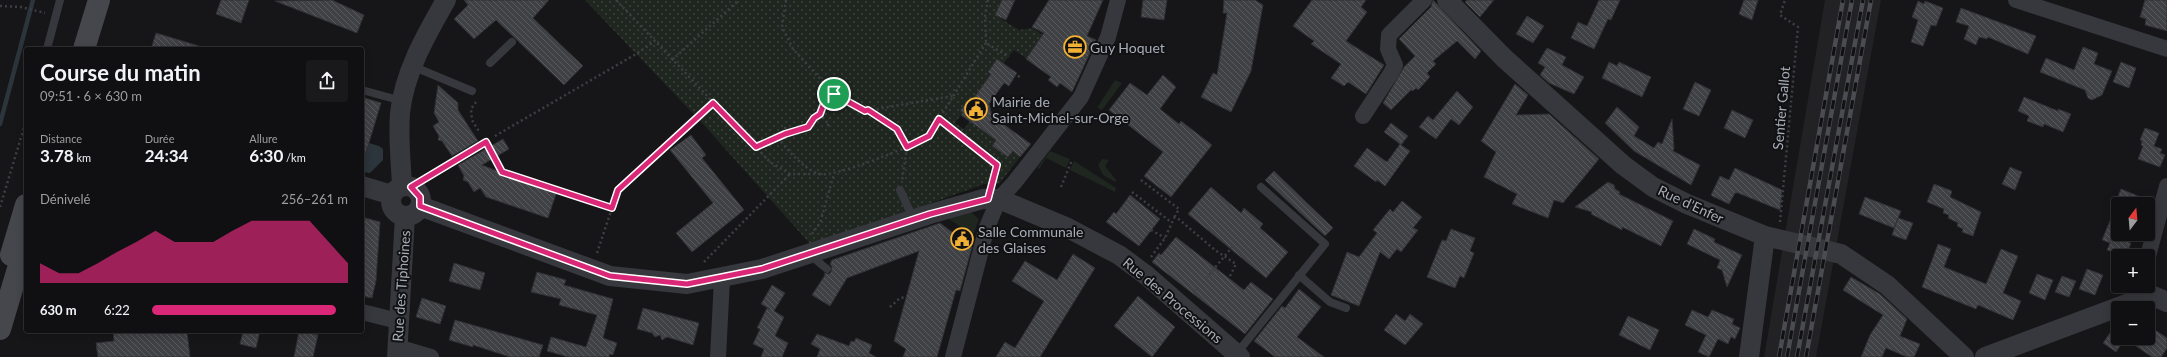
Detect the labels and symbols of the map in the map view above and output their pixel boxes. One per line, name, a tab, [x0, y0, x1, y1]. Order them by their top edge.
office icon: Guy Hoquet	[1062, 34, 1088, 60]
place label: Guy Hoquet	[1090, 39, 1165, 56]
street label: Sentier Gallot	[1769, 66, 1793, 150]
pin	[817, 77, 851, 111]
place label: Mairie de Saint-Michel-sur-Orge	[992, 93, 1129, 126]
public building icon: Mairie de Saint-Michel-sur-Orge	[963, 96, 989, 122]
street label: Rue d'Enfer	[1655, 181, 1727, 227]
north arrow	[2111, 197, 2155, 241]
place label: Salle Communale des Glaises	[978, 223, 1084, 256]
public building icon: Salle Communale des Glaises	[949, 226, 975, 252]
street label: Rue des Tiphoines	[389, 230, 413, 342]
street label: Rue des Processions	[1120, 254, 1226, 346]

